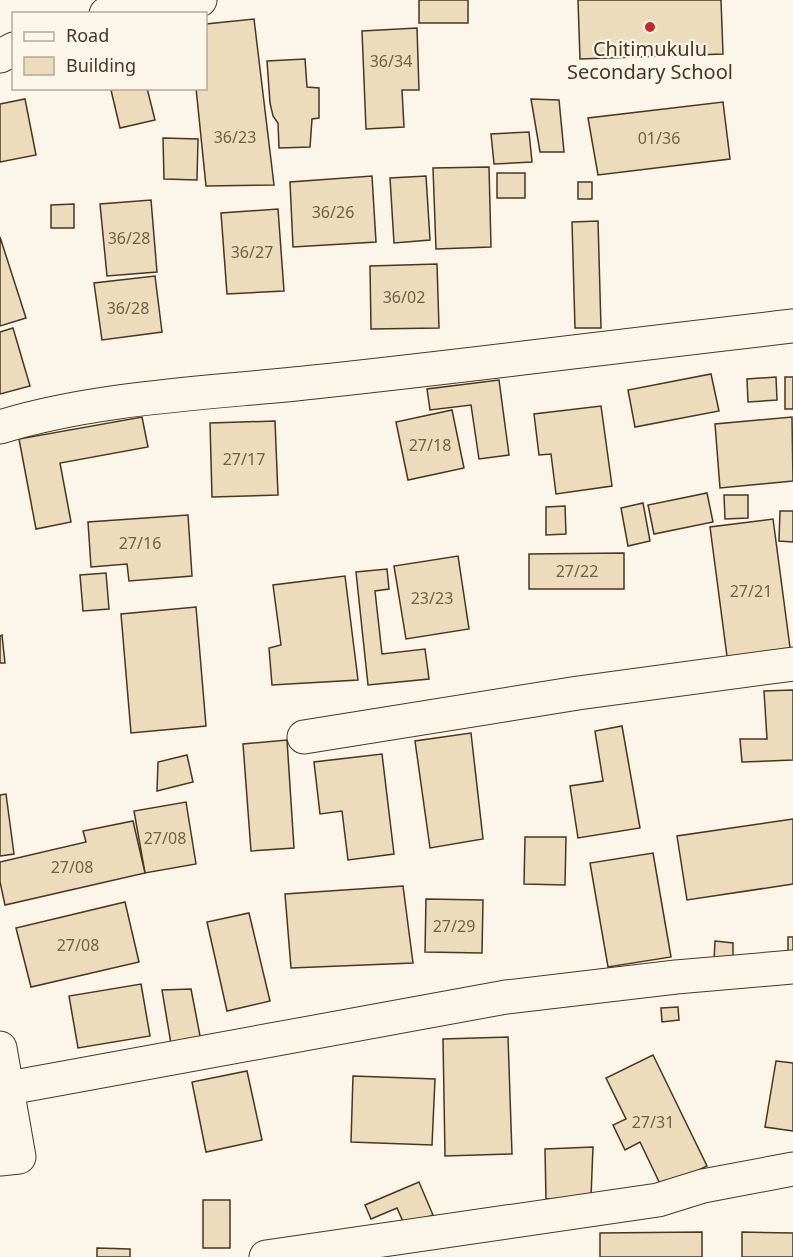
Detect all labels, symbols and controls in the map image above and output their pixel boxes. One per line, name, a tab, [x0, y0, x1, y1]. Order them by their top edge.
legend	[12, 12, 207, 90]
marker: Chitimukulu Secondary School	[643, 20, 657, 34]
text: Road	[66, 23, 109, 47]
place label: Chitimukulu Secondary School	[567, 35, 733, 85]
house number: 36/34	[370, 50, 412, 72]
text: Building	[66, 53, 136, 77]
house number: 36/23	[214, 126, 256, 148]
house number: 01/36	[638, 127, 680, 149]
house number: 36/26	[312, 201, 354, 223]
house number: 36/28	[108, 227, 150, 249]
house number: 36/27	[231, 241, 273, 263]
house number: 36/02	[383, 286, 425, 308]
house number: 36/28	[107, 297, 149, 319]
house number: 27/18	[409, 434, 451, 456]
house number: 27/17	[223, 448, 265, 470]
house number: 27/16	[119, 532, 161, 554]
house number: 27/22	[556, 560, 598, 582]
house number: 27/21	[730, 580, 772, 602]
house number: 23/23	[411, 587, 453, 609]
house number: 27/08	[144, 827, 186, 849]
house number: 27/08	[51, 856, 93, 878]
house number: 27/29	[433, 915, 475, 937]
house number: 27/08	[57, 934, 99, 956]
house number: 27/31	[632, 1111, 674, 1133]

